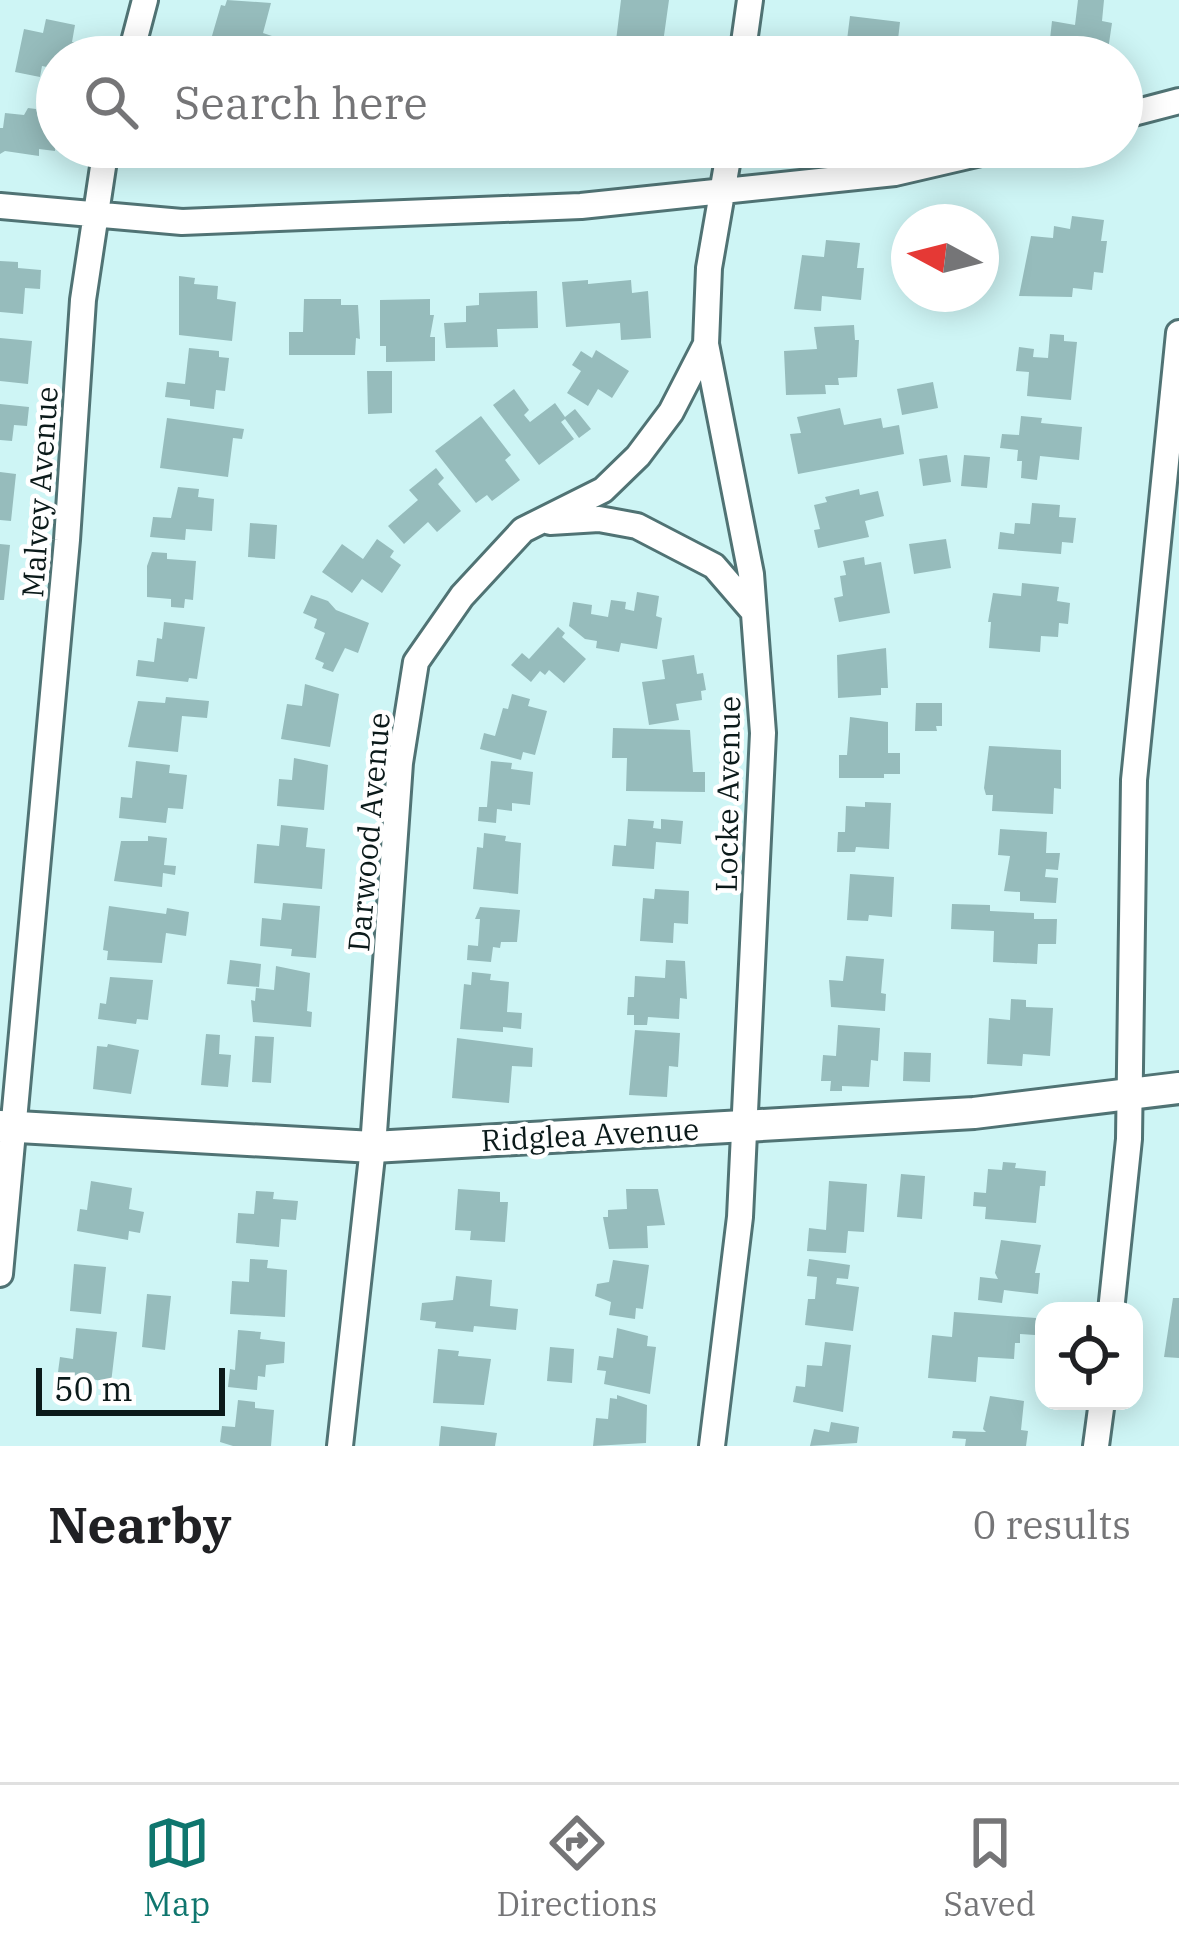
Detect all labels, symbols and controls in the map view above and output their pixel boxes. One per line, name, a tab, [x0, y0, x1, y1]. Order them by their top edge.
search box	[36, 36, 1143, 168]
icon: search	[78, 69, 144, 135]
text: Search here	[174, 73, 428, 131]
north arrow	[891, 204, 999, 312]
street label: Malvey Avenue	[12, 385, 66, 599]
street label: Locke Avenue	[706, 696, 748, 892]
street label: Darwood Avenue	[338, 711, 398, 953]
street label: Ridglea Avenue	[480, 1109, 700, 1159]
map controls	[1035, 1302, 1143, 1410]
button: locate	[1035, 1302, 1143, 1410]
scale bar	[36, 1362, 225, 1415]
text: 50 m	[54, 1367, 133, 1410]
text: Nearby	[48, 1491, 232, 1557]
text: 0 results	[973, 1499, 1131, 1550]
tab: Map	[143, 1810, 210, 1925]
tab: Directions	[496, 1810, 657, 1925]
tab: Saved	[943, 1810, 1036, 1925]

